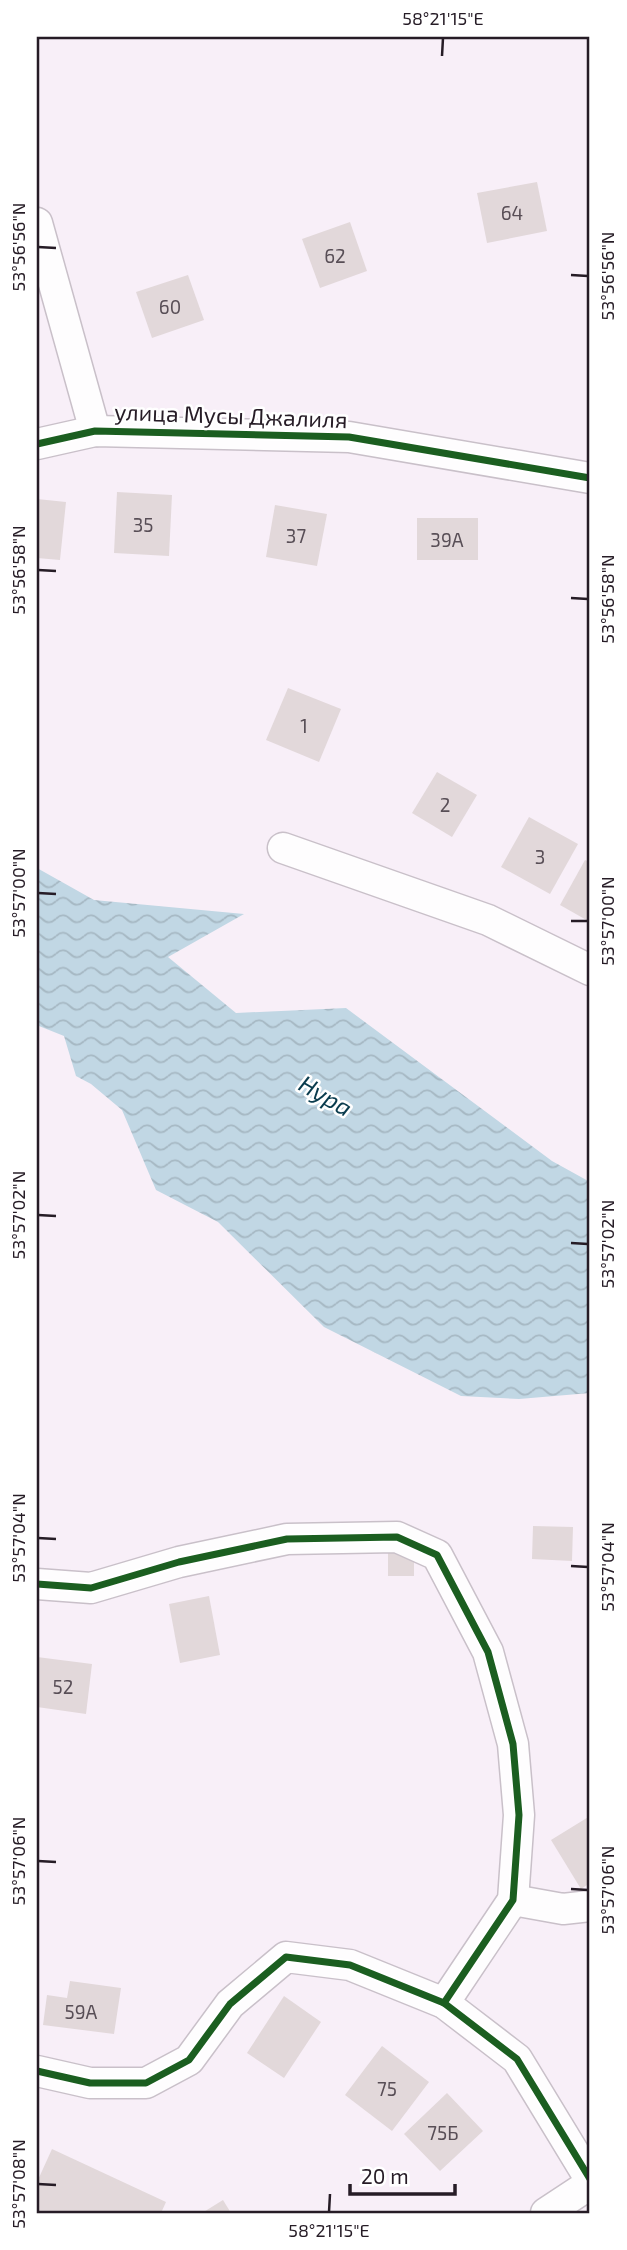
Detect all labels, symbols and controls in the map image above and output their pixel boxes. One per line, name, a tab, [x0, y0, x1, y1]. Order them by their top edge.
text: 58°21'15"E	[402, 7, 484, 29]
house number: 64	[501, 201, 523, 224]
text: 53°56'56"N	[7, 203, 29, 291]
text: 53°56'56"N	[596, 232, 618, 320]
house number: 62	[324, 244, 346, 267]
house number: 60	[159, 295, 181, 318]
street label: улица Мусы Джалиля	[114, 397, 348, 434]
house number: 35	[133, 513, 153, 536]
house number: 37	[286, 524, 306, 547]
text: 53°56'58"N	[7, 525, 29, 615]
house number: 39А	[430, 528, 464, 551]
text: 53°56'58"N	[596, 554, 618, 644]
house number: 1	[300, 714, 308, 737]
house number: 2	[440, 793, 450, 816]
house number: 3	[535, 845, 545, 868]
text: 53°57'00"N	[7, 848, 29, 938]
text: 53°57'00"N	[596, 876, 618, 966]
water label: Нура	[294, 1068, 358, 1122]
text: 53°57'02"N	[7, 1171, 29, 1259]
text: 53°57'02"N	[596, 1200, 618, 1288]
text: 53°57'04"N	[7, 1493, 29, 1583]
text: 53°57'04"N	[596, 1522, 618, 1612]
house number: 52	[53, 1675, 73, 1698]
text: 53°57'06"N	[7, 1816, 29, 1906]
text: 53°57'06"N	[596, 1845, 618, 1935]
house number: 59А	[65, 2000, 98, 2023]
house number: 75	[377, 2077, 397, 2100]
house number: 75Б	[427, 2121, 459, 2144]
text: 53°57'08"N	[7, 2139, 29, 2229]
scale bar	[350, 2152, 456, 2196]
text: 20 m	[361, 2163, 409, 2188]
text: 58°21'15"E	[288, 2219, 370, 2241]

